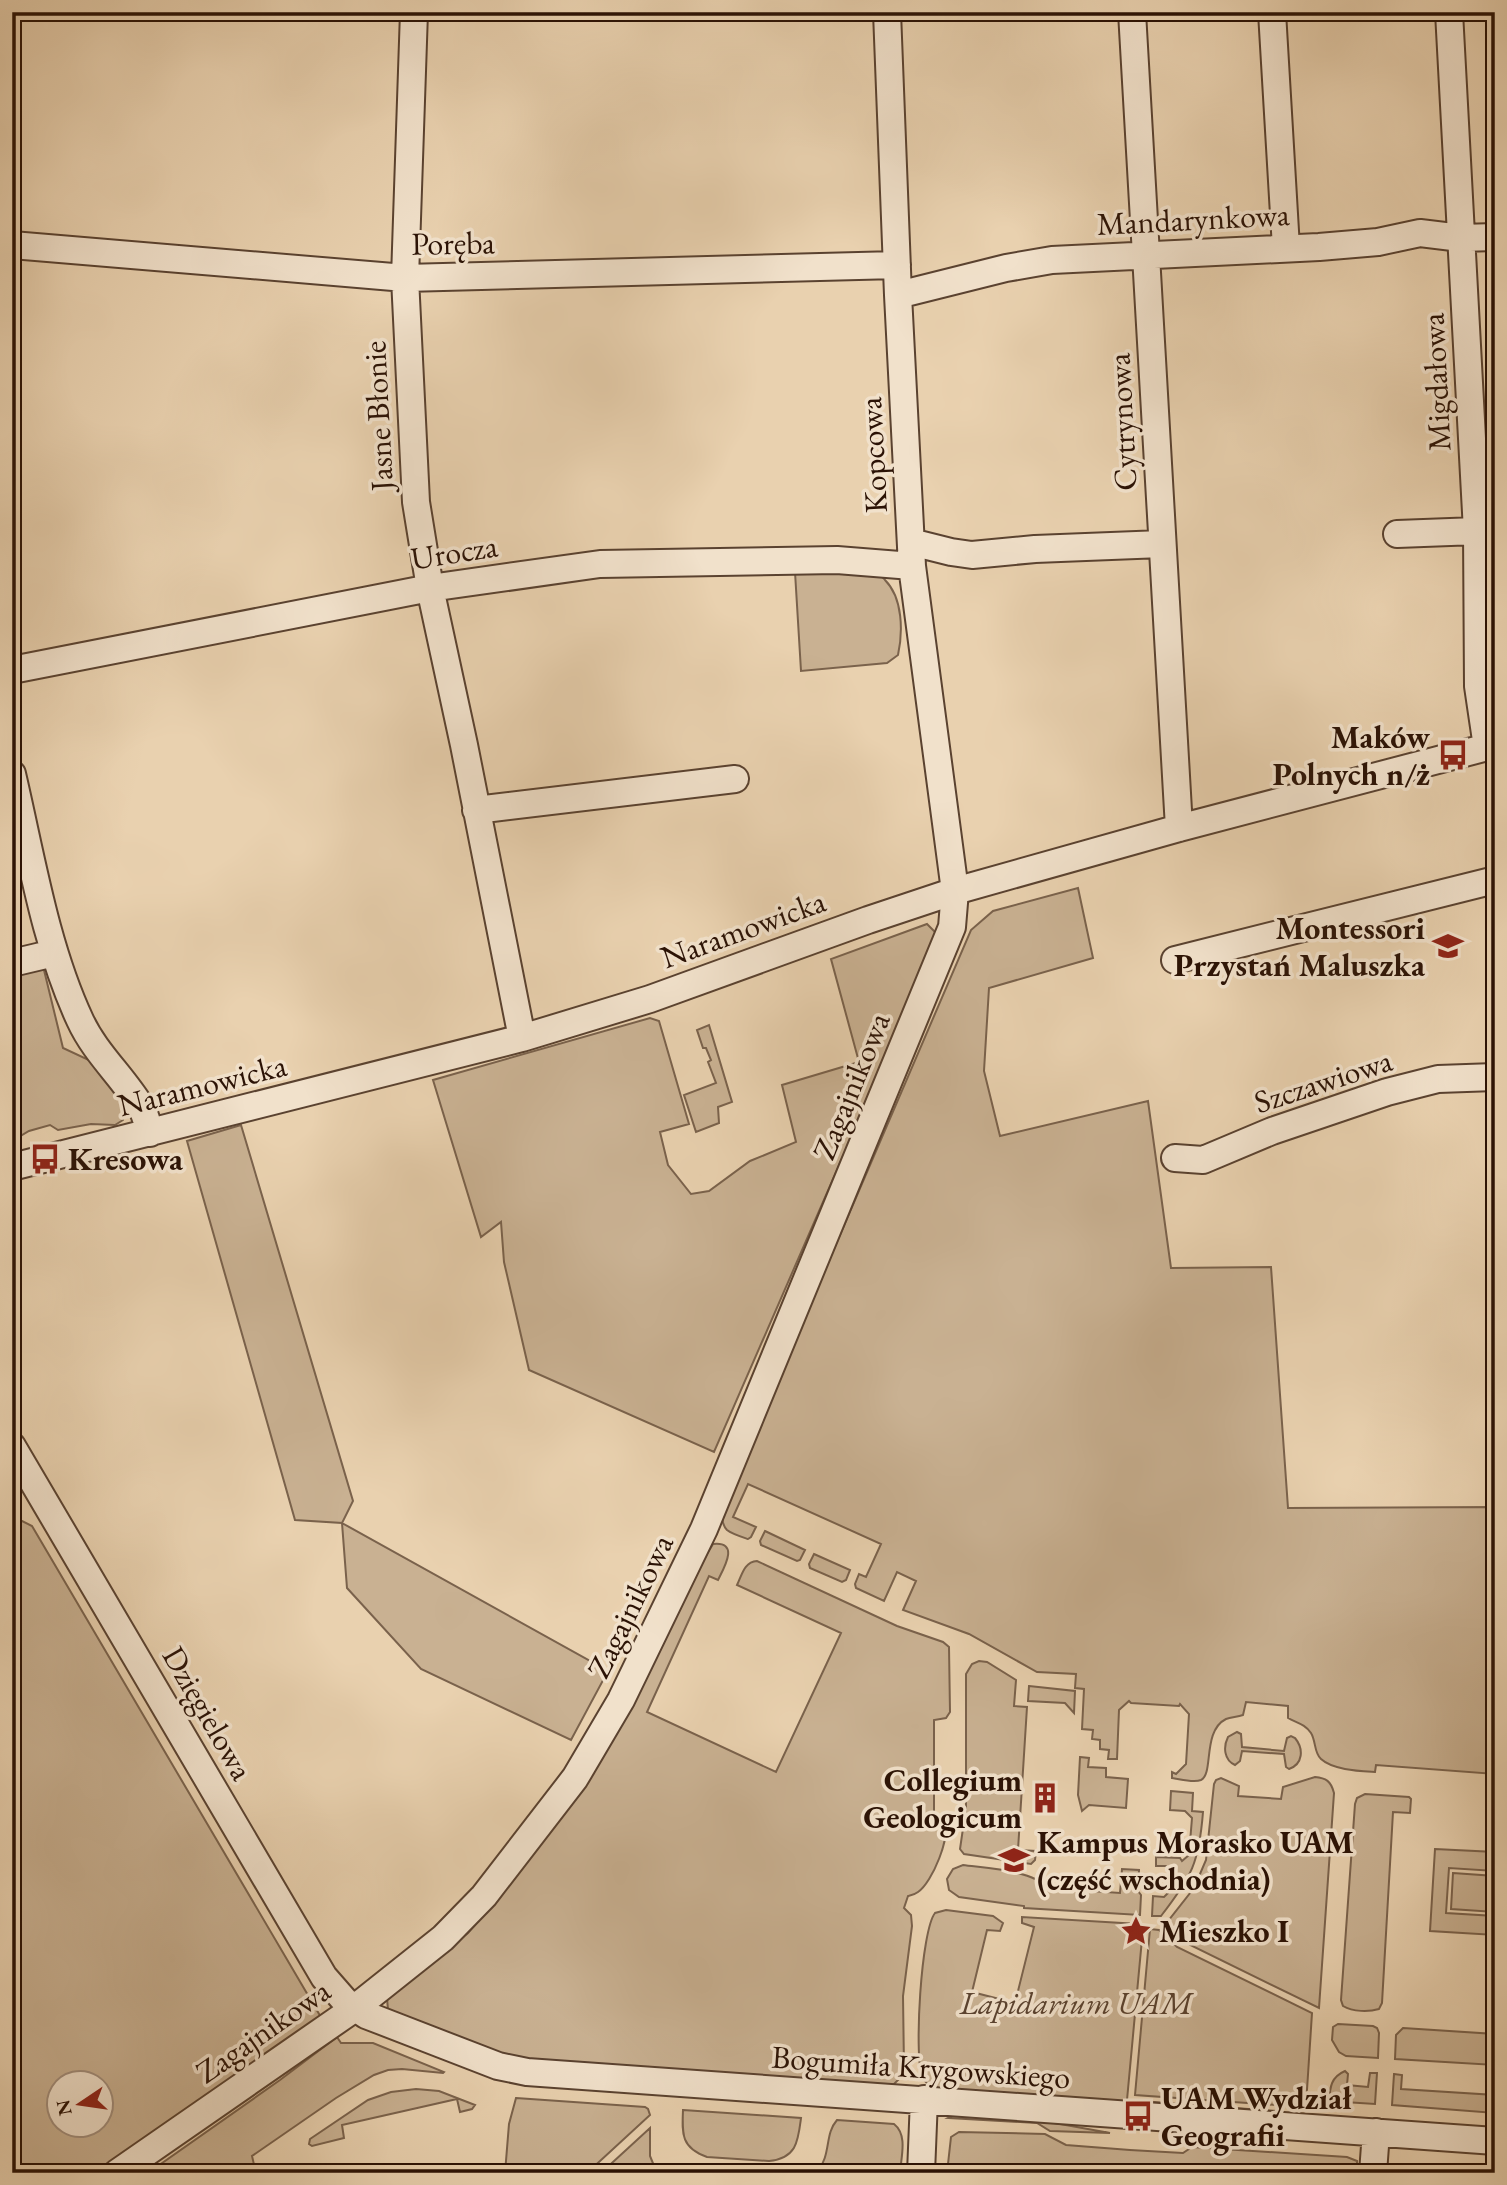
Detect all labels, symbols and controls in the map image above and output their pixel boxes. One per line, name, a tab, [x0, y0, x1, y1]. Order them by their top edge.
street label: Mandarynkowa	[1096, 193, 1291, 245]
street label: Poręba	[411, 221, 495, 265]
street label: Migdałowa	[1411, 312, 1461, 452]
street label: Jasne Błonie	[353, 340, 403, 495]
street label: Cytrynowa	[1097, 352, 1147, 492]
street label: Kopcowa	[849, 396, 897, 514]
street label: Urocza	[408, 524, 501, 580]
place label: Maków Polnych n/ż	[1272, 716, 1430, 795]
bus stop icon: Maków Polnych n/ż	[1436, 738, 1470, 772]
street label: Naramowicka	[655, 880, 831, 978]
place label: Montessori Przystań Maluszka	[1174, 907, 1426, 986]
school or university icon: Montessori Przystań Maluszka	[1431, 929, 1465, 963]
street label: Zagajnikowa	[803, 1006, 900, 1166]
street label: Szczawiowa	[1249, 1039, 1398, 1123]
street label: Naramowicka	[113, 1044, 291, 1126]
place label: Kresowa	[68, 1138, 184, 1180]
bus stop icon: Kresowa	[28, 1142, 62, 1176]
street label: Zagajnikowa	[577, 1527, 683, 1685]
street label: Dzięgielowa	[153, 1639, 263, 1788]
place label: Collegium Geologicum	[863, 1759, 1022, 1838]
building icon: Collegium Geologicum	[1028, 1781, 1062, 1815]
place label: Kampus Morasko UAM (część wschodnia)	[1037, 1821, 1354, 1900]
school or university icon: Kampus Morasko UAM (część wschodnia)	[997, 1843, 1031, 1877]
place label: Mieszko I	[1159, 1910, 1289, 1952]
place icon: Mieszko I	[1119, 1914, 1153, 1948]
street label: Zagajnikowa	[187, 1969, 339, 2093]
park label: Lapidarium UAM	[959, 1982, 1195, 2024]
street label: Bogumiła Krygowskiego	[770, 2036, 1072, 2098]
north arrow	[46, 2070, 116, 2140]
place label: UAM Wydział Geografii	[1161, 2077, 1352, 2156]
text: N	[50, 2097, 78, 2118]
bus stop icon: UAM Wydział Geografii	[1121, 2099, 1155, 2133]

